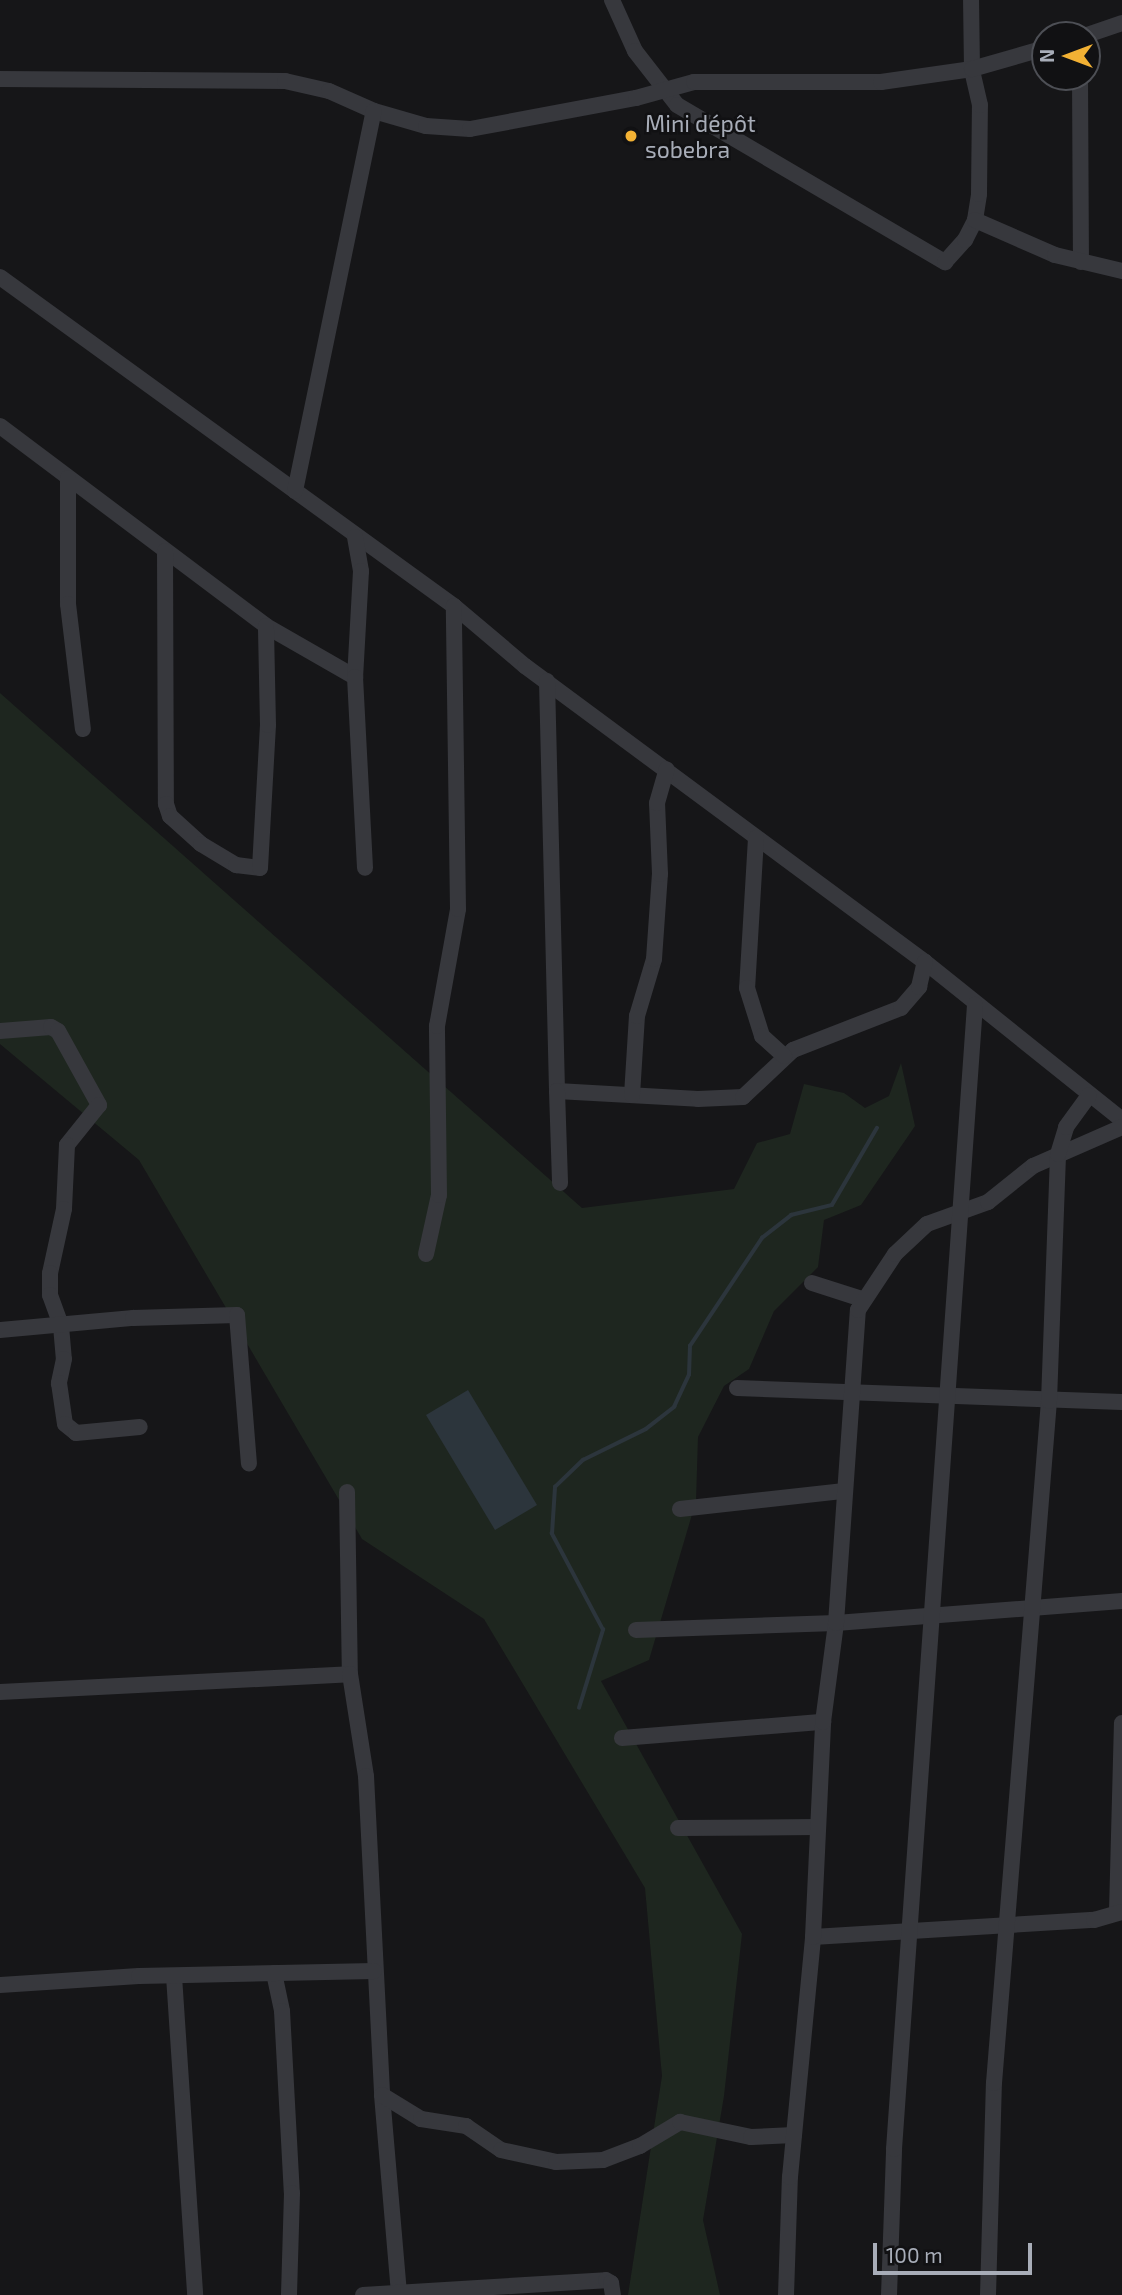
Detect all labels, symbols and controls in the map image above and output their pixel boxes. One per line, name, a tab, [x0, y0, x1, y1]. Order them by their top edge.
north arrow	[1031, 21, 1101, 91]
text: N	[1035, 49, 1058, 63]
place label: Mini dépôt sobebra	[645, 109, 756, 163]
marker: Mini dépôt sobebra	[623, 128, 639, 144]
scale bar	[877, 2228, 1036, 2272]
text: 100 m	[886, 2242, 943, 2267]

